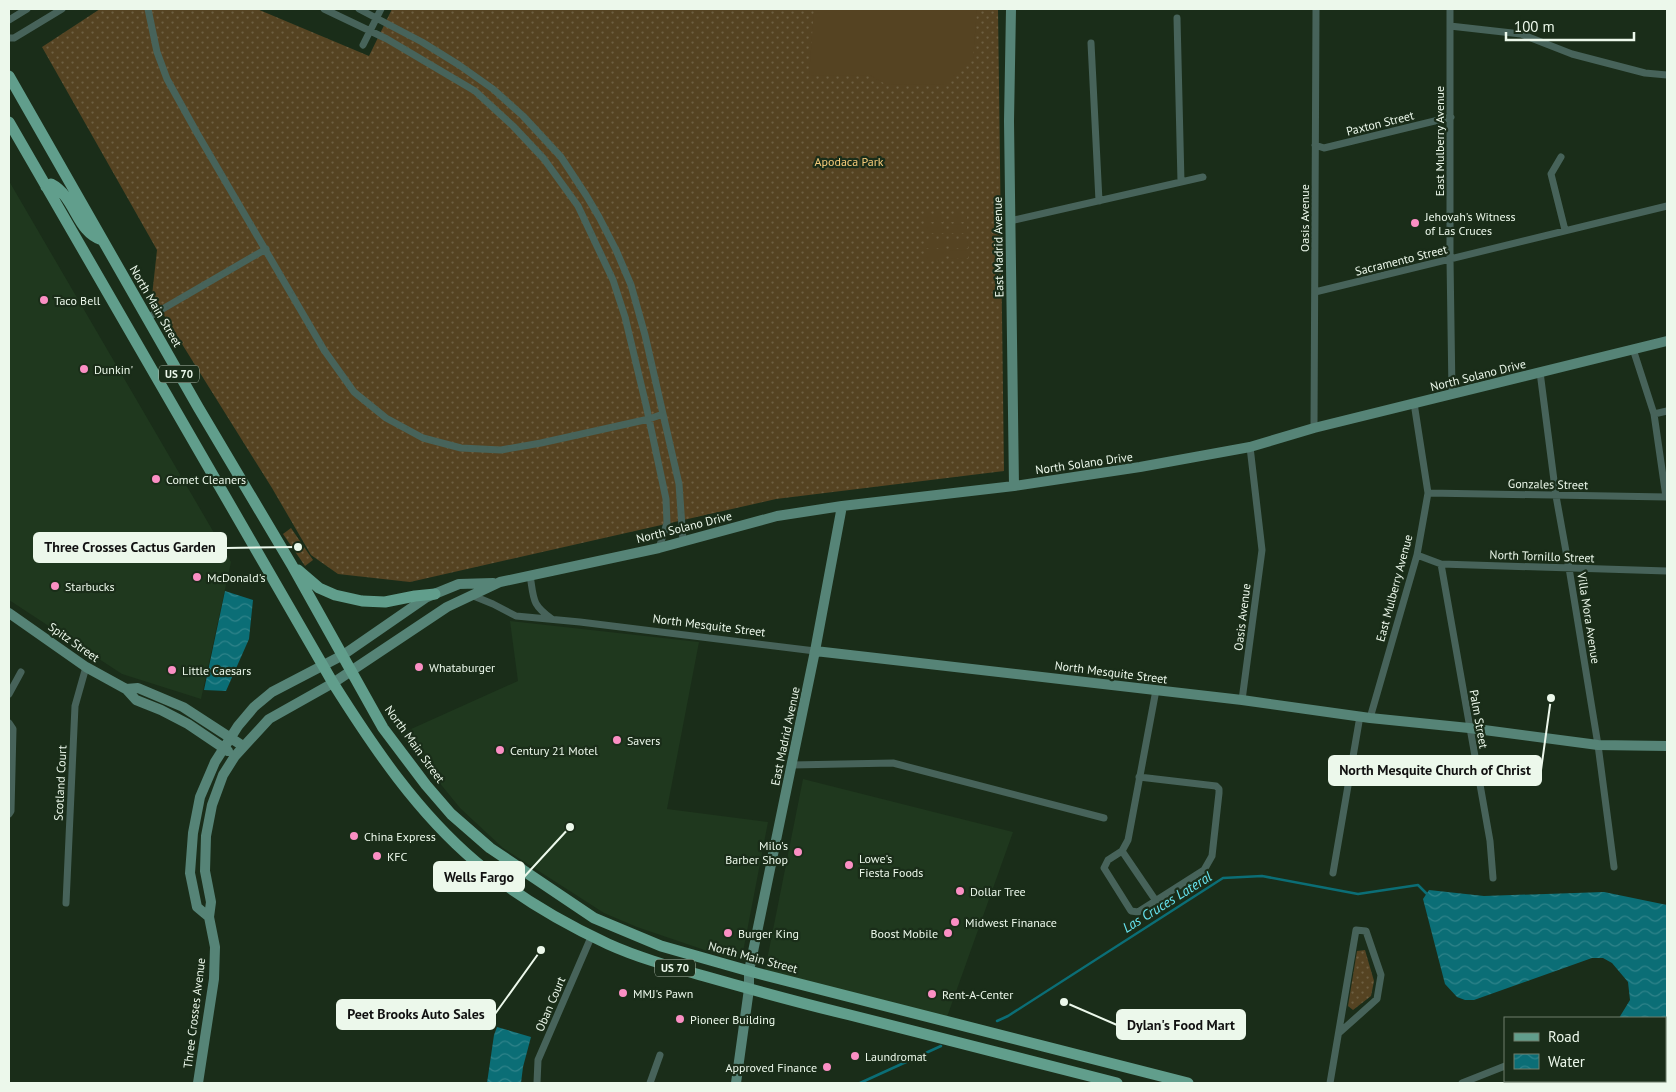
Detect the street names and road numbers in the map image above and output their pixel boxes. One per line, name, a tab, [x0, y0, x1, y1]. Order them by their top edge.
street label: East Mulberry Avenue	[1432, 86, 1447, 196]
street label: Paxton Street	[1345, 107, 1415, 139]
street label: Oasis Avenue	[1297, 184, 1312, 252]
street label: East Madrid Avenue	[990, 197, 1006, 297]
street label: Sacramento Street	[1353, 241, 1449, 279]
street label: North Main Street	[127, 262, 185, 350]
street label: North Solano Drive	[1429, 356, 1527, 394]
road number: US 70	[159, 366, 199, 382]
street label: North Solano Drive	[1034, 449, 1134, 477]
street label: Gonzales Street	[1508, 476, 1588, 492]
street label: North Solano Drive	[635, 508, 733, 546]
street label: East Mulberry Avenue	[1372, 533, 1416, 643]
street label: North Tornillo Street	[1489, 547, 1595, 565]
street label: Villa Mora Avenue	[1574, 570, 1604, 665]
street label: Oasis Avenue	[1230, 582, 1254, 652]
street label: North Mesquite Street	[652, 611, 766, 639]
street label: Spitz Street	[46, 619, 102, 665]
street label: North Mesquite Street	[1054, 658, 1168, 686]
street label: East Madrid Avenue	[767, 685, 803, 787]
street label: Palm Street	[1466, 688, 1492, 750]
street label: North Main Street	[382, 702, 448, 786]
street label: Scotland Court	[51, 745, 69, 821]
street label: North Main Street	[707, 938, 799, 976]
street label: Three Crosses Avenue	[180, 957, 208, 1069]
road number: US 70	[655, 960, 695, 976]
street label: Oban Court	[532, 974, 568, 1034]

